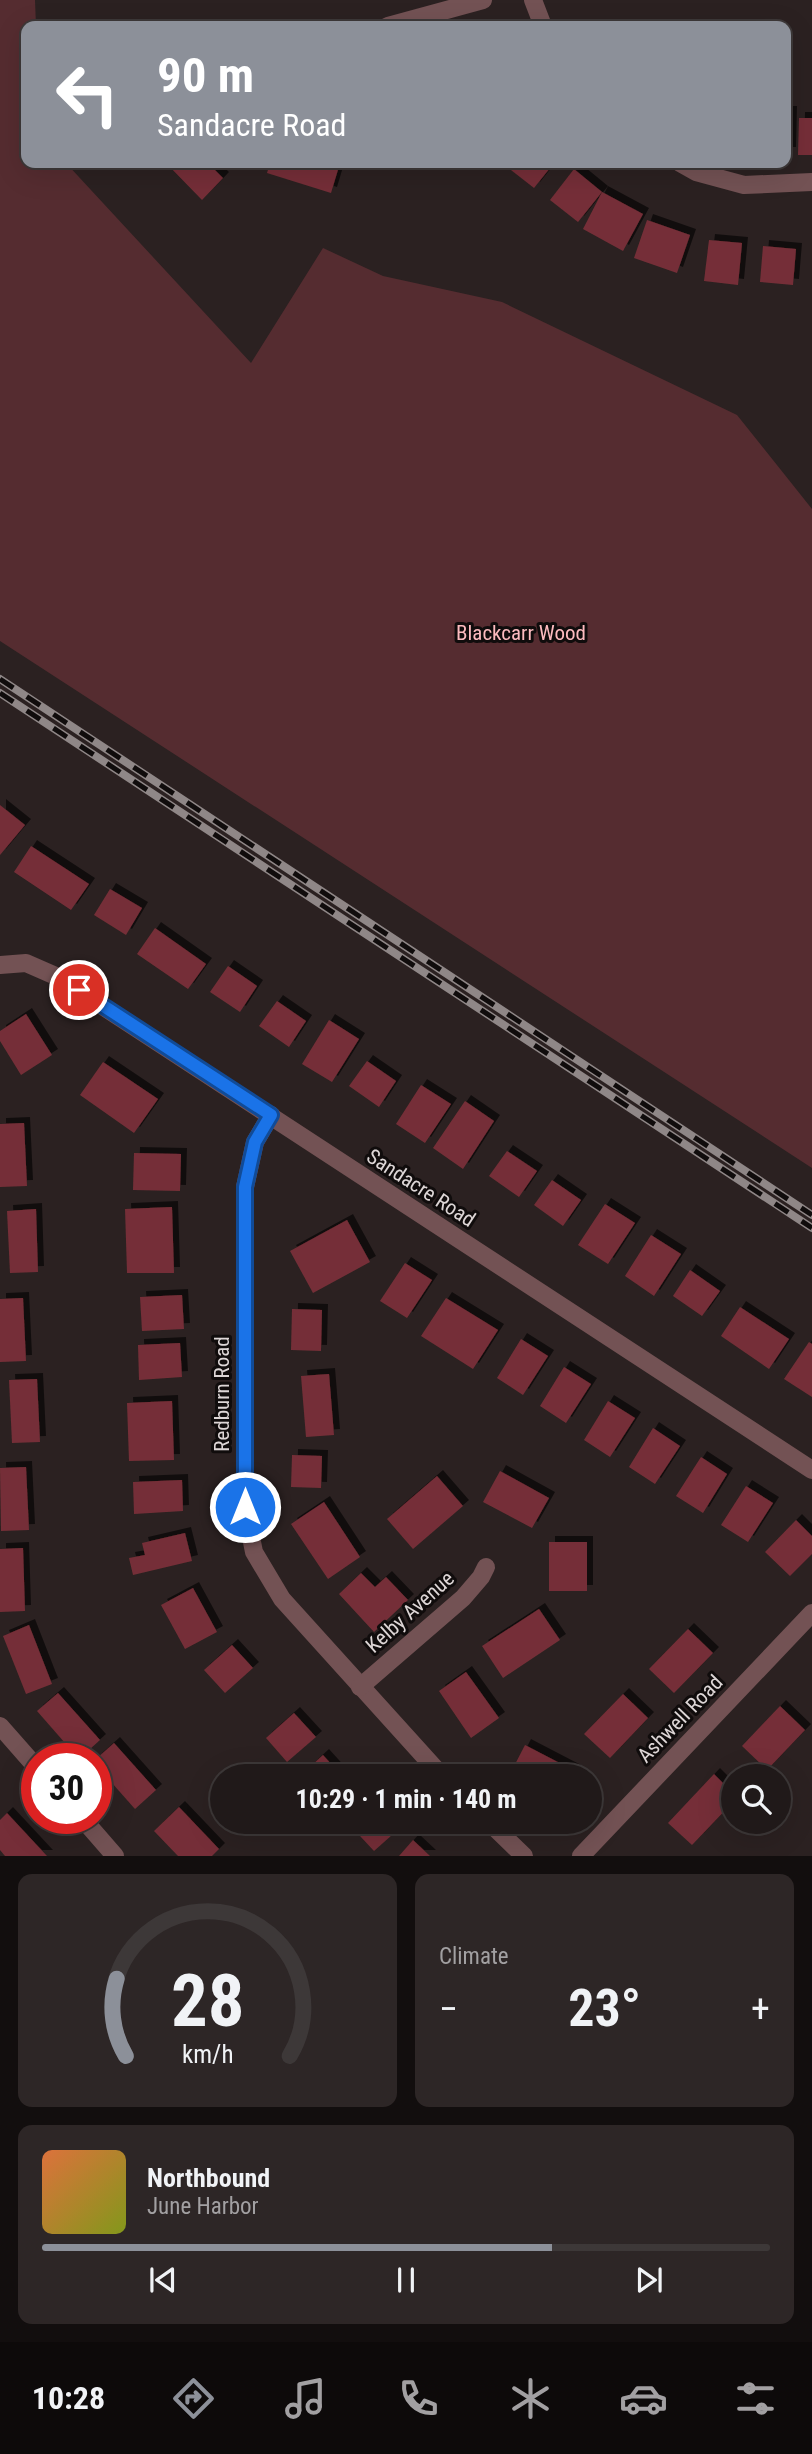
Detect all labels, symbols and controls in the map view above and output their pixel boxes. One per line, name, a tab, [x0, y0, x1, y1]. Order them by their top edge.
text: 90 m	[157, 47, 254, 104]
icon: left	[42, 49, 133, 140]
text: Sandacre Road	[157, 106, 346, 144]
park label: Blackcarr Wood	[456, 621, 586, 645]
pin	[49, 960, 109, 1020]
icon: arrive	[60, 971, 98, 1009]
street label: Sandacre Road	[362, 1144, 480, 1232]
street label: Redburn Road	[210, 1336, 234, 1452]
position arrow	[208, 1470, 282, 1544]
street label: Kelby Avenue	[361, 1566, 459, 1658]
street label: Ashwell Road	[632, 1670, 728, 1768]
speed limit sign: 30	[21, 1743, 112, 1834]
map controls	[721, 1764, 791, 1834]
button: search	[721, 1764, 791, 1834]
text: 10:29 · 1 min · 140 m	[296, 1784, 516, 1814]
text: Climate	[439, 1943, 509, 1970]
text: 28	[171, 1959, 244, 2045]
text: 23°	[568, 1978, 641, 2039]
text: −	[439, 1987, 458, 2031]
text: +	[751, 1987, 770, 2031]
text: km/h	[182, 2040, 233, 2069]
text: Northbound	[147, 2163, 270, 2193]
text: June Harbor	[147, 2193, 259, 2220]
icon: previous	[144, 2261, 182, 2299]
icon: pause	[387, 2261, 425, 2299]
icon: next	[630, 2261, 668, 2299]
icon: directions	[169, 2374, 218, 2423]
icon: music	[281, 2374, 330, 2423]
icon: phone	[394, 2374, 443, 2423]
icon: climate	[506, 2374, 555, 2423]
icon: car	[619, 2374, 668, 2423]
icon: filters	[731, 2374, 780, 2423]
text: 10:28	[32, 2379, 105, 2417]

